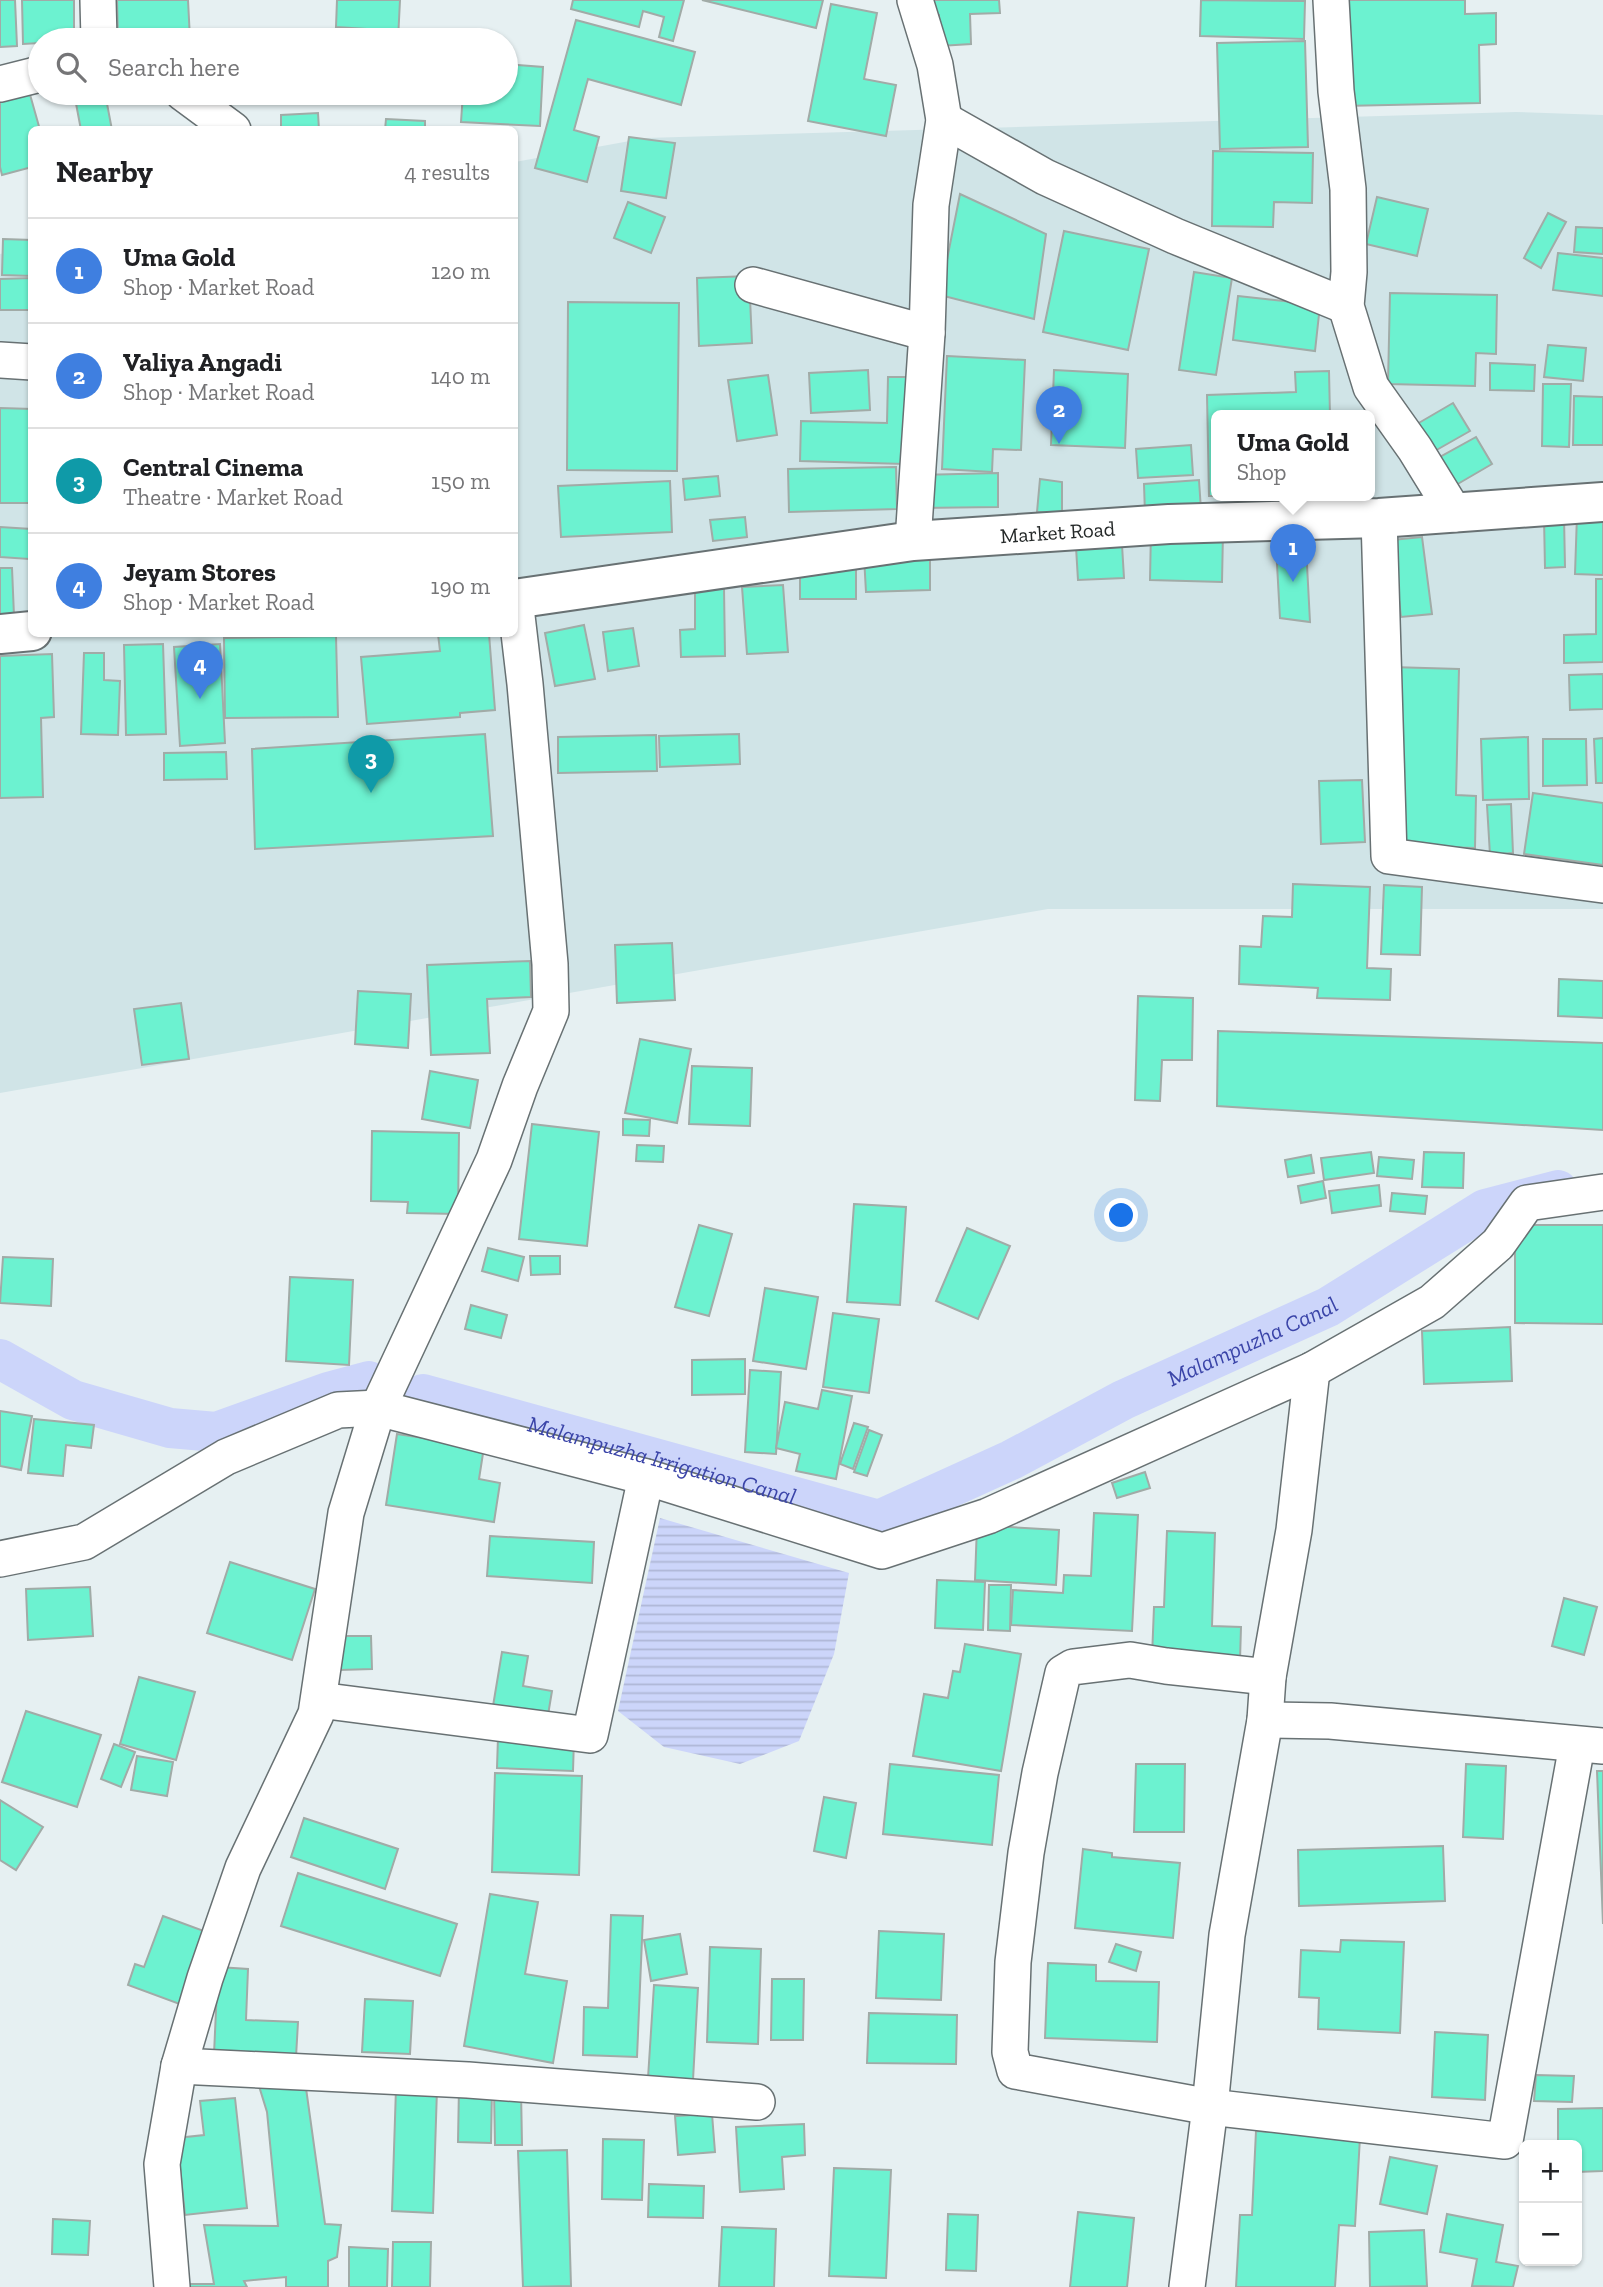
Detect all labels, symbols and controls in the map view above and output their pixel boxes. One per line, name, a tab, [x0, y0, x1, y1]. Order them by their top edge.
search box	[28, 28, 518, 105]
icon: search	[52, 48, 90, 86]
text: Search here	[108, 51, 240, 83]
text: Nearby	[56, 154, 153, 190]
text: 4 results	[404, 158, 490, 186]
text: Uma Gold	[123, 241, 235, 273]
text: 1	[74, 257, 84, 285]
text: 120 m	[431, 257, 490, 285]
text: Shop · Market Road	[123, 273, 314, 301]
text: Valiya Angadi	[123, 346, 282, 378]
text: 2	[73, 362, 85, 390]
text: 140 m	[430, 362, 490, 390]
text: Shop · Market Road	[123, 378, 314, 406]
pin: 2	[1036, 386, 1082, 444]
popup	[1211, 410, 1375, 501]
text: Uma Gold	[1237, 426, 1349, 458]
text: Central Cinema	[123, 451, 303, 483]
text: Shop	[1237, 458, 1286, 486]
text: 3	[73, 467, 85, 495]
text: 150 m	[431, 467, 490, 495]
text: Theatre · Market Road	[123, 483, 343, 511]
street label: Market Road	[999, 515, 1116, 548]
pin: 1	[1270, 524, 1316, 582]
text: Jeyam Stores	[123, 556, 276, 588]
text: 4	[72, 572, 86, 600]
text: 190 m	[431, 572, 490, 600]
text: Shop · Market Road	[123, 588, 314, 616]
pin: 4	[177, 641, 223, 699]
pin: 3	[348, 735, 394, 793]
your location	[1104, 1198, 1138, 1232]
water label: Malampuzha Canal	[1163, 1291, 1343, 1392]
water label: Malampuzha Irrigation Canal	[525, 1410, 799, 1510]
map controls	[1519, 2140, 1582, 2266]
button: +	[1519, 2140, 1582, 2203]
button: −	[1519, 2203, 1582, 2266]

